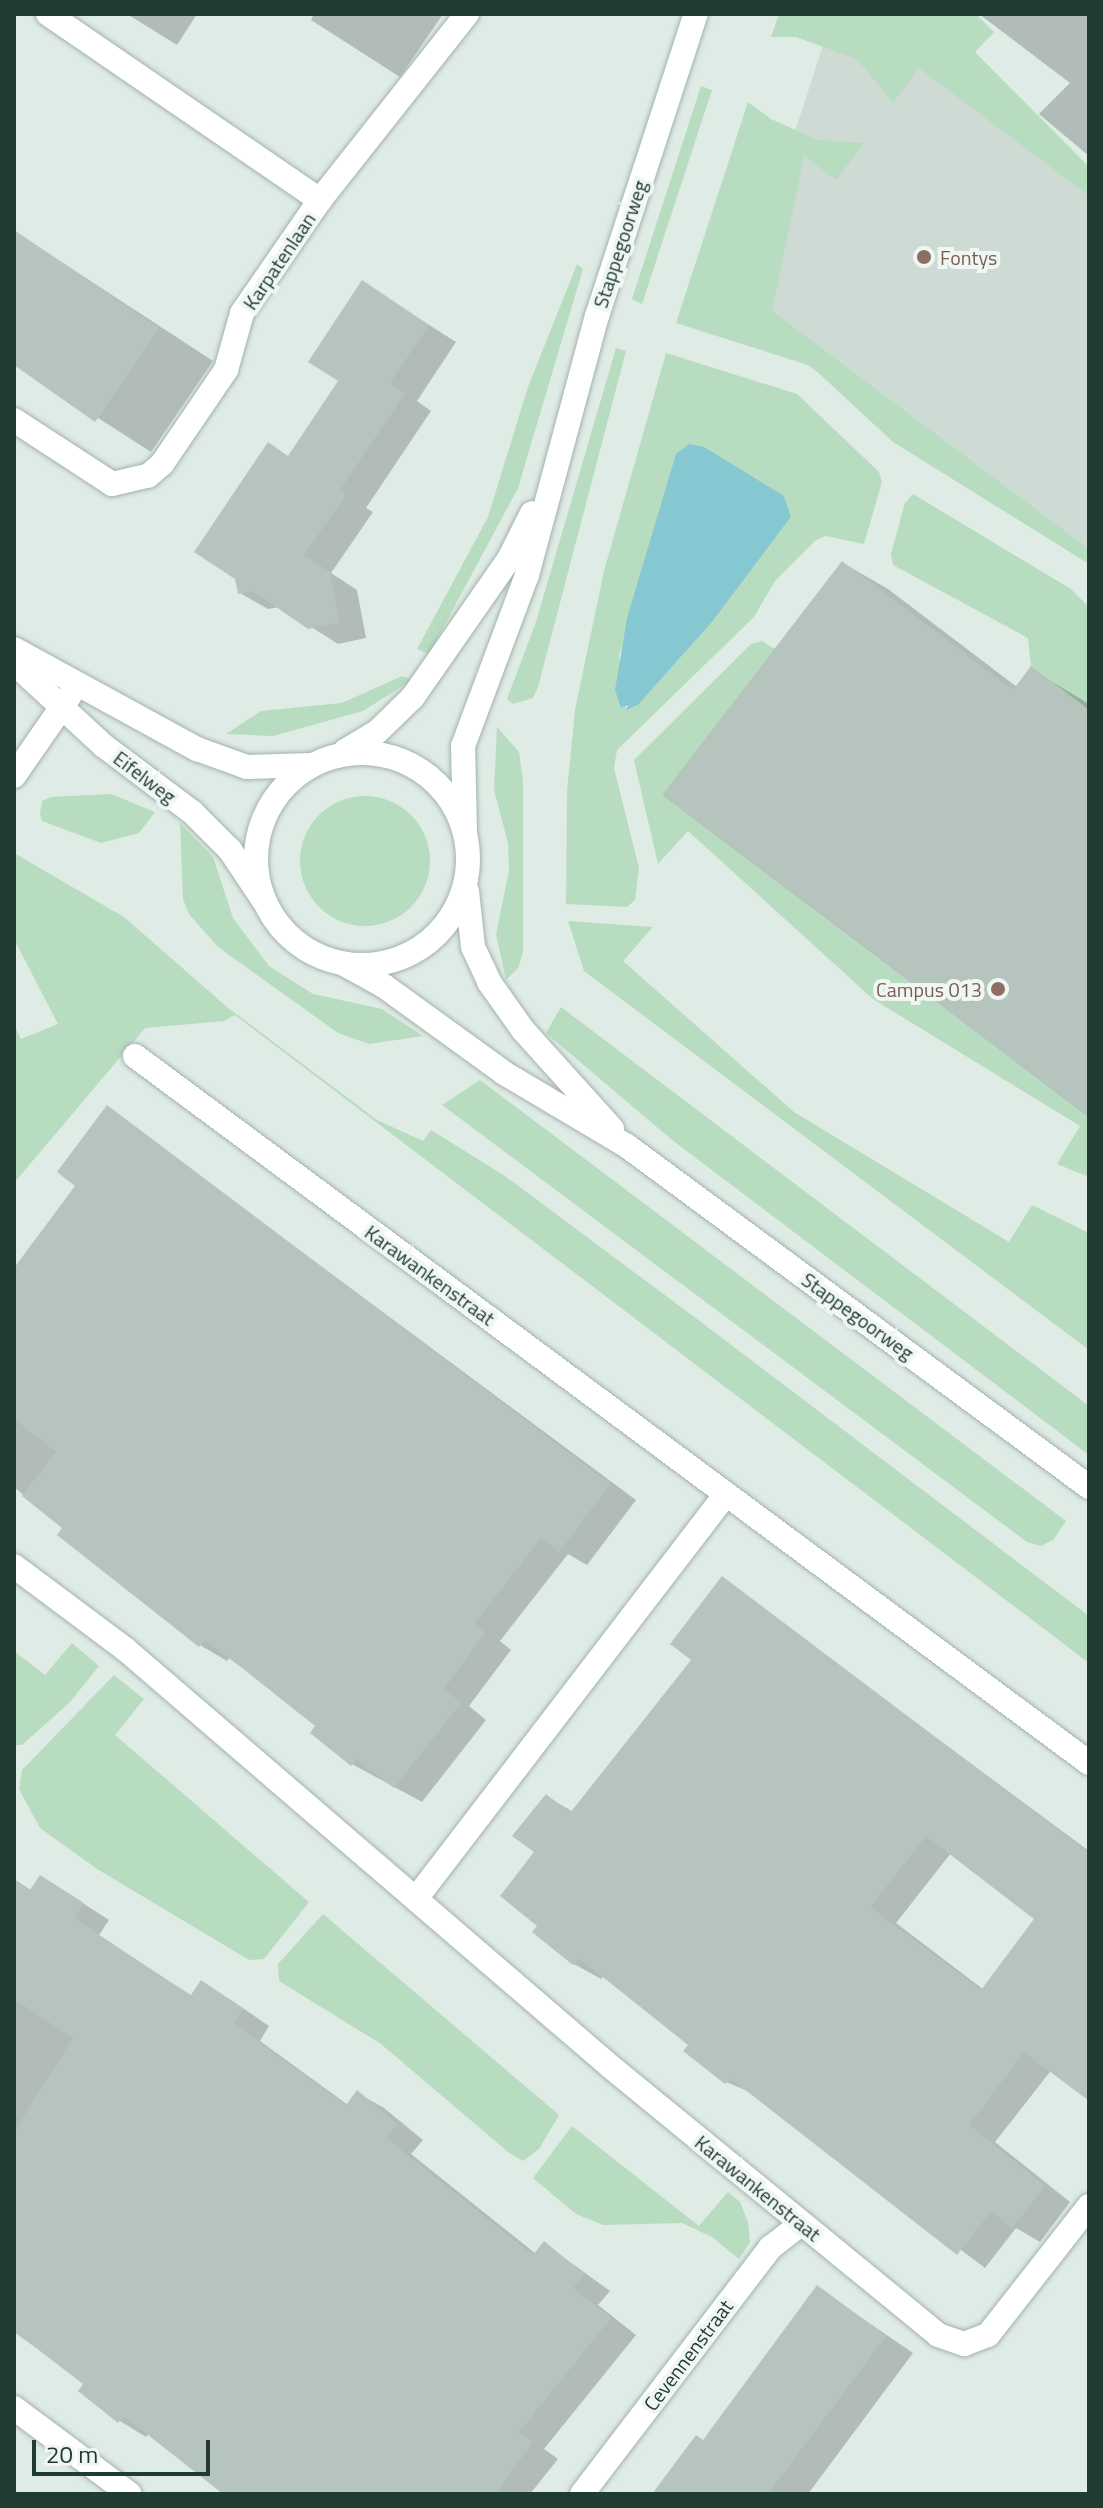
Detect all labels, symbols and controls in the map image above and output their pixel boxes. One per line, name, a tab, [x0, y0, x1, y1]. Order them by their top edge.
street label: Stappegoorweg	[588, 177, 652, 311]
street label: Karpatenlaan	[238, 208, 320, 314]
place label: Fontys	[940, 245, 997, 269]
marker: Fontys	[915, 248, 933, 266]
street label: Eifelweg	[109, 746, 181, 808]
place label: Campus 013	[876, 977, 982, 1001]
marker: Campus 013	[989, 980, 1007, 998]
street label: Karawankenstraat	[360, 1220, 500, 1330]
street label: Stappegoorweg	[797, 1267, 919, 1365]
street label: Karawankenstraat	[690, 2130, 826, 2246]
street label: Cevennenstraat	[638, 2295, 738, 2415]
scale bar	[36, 2424, 214, 2474]
text: 20 m	[46, 2436, 98, 2472]

